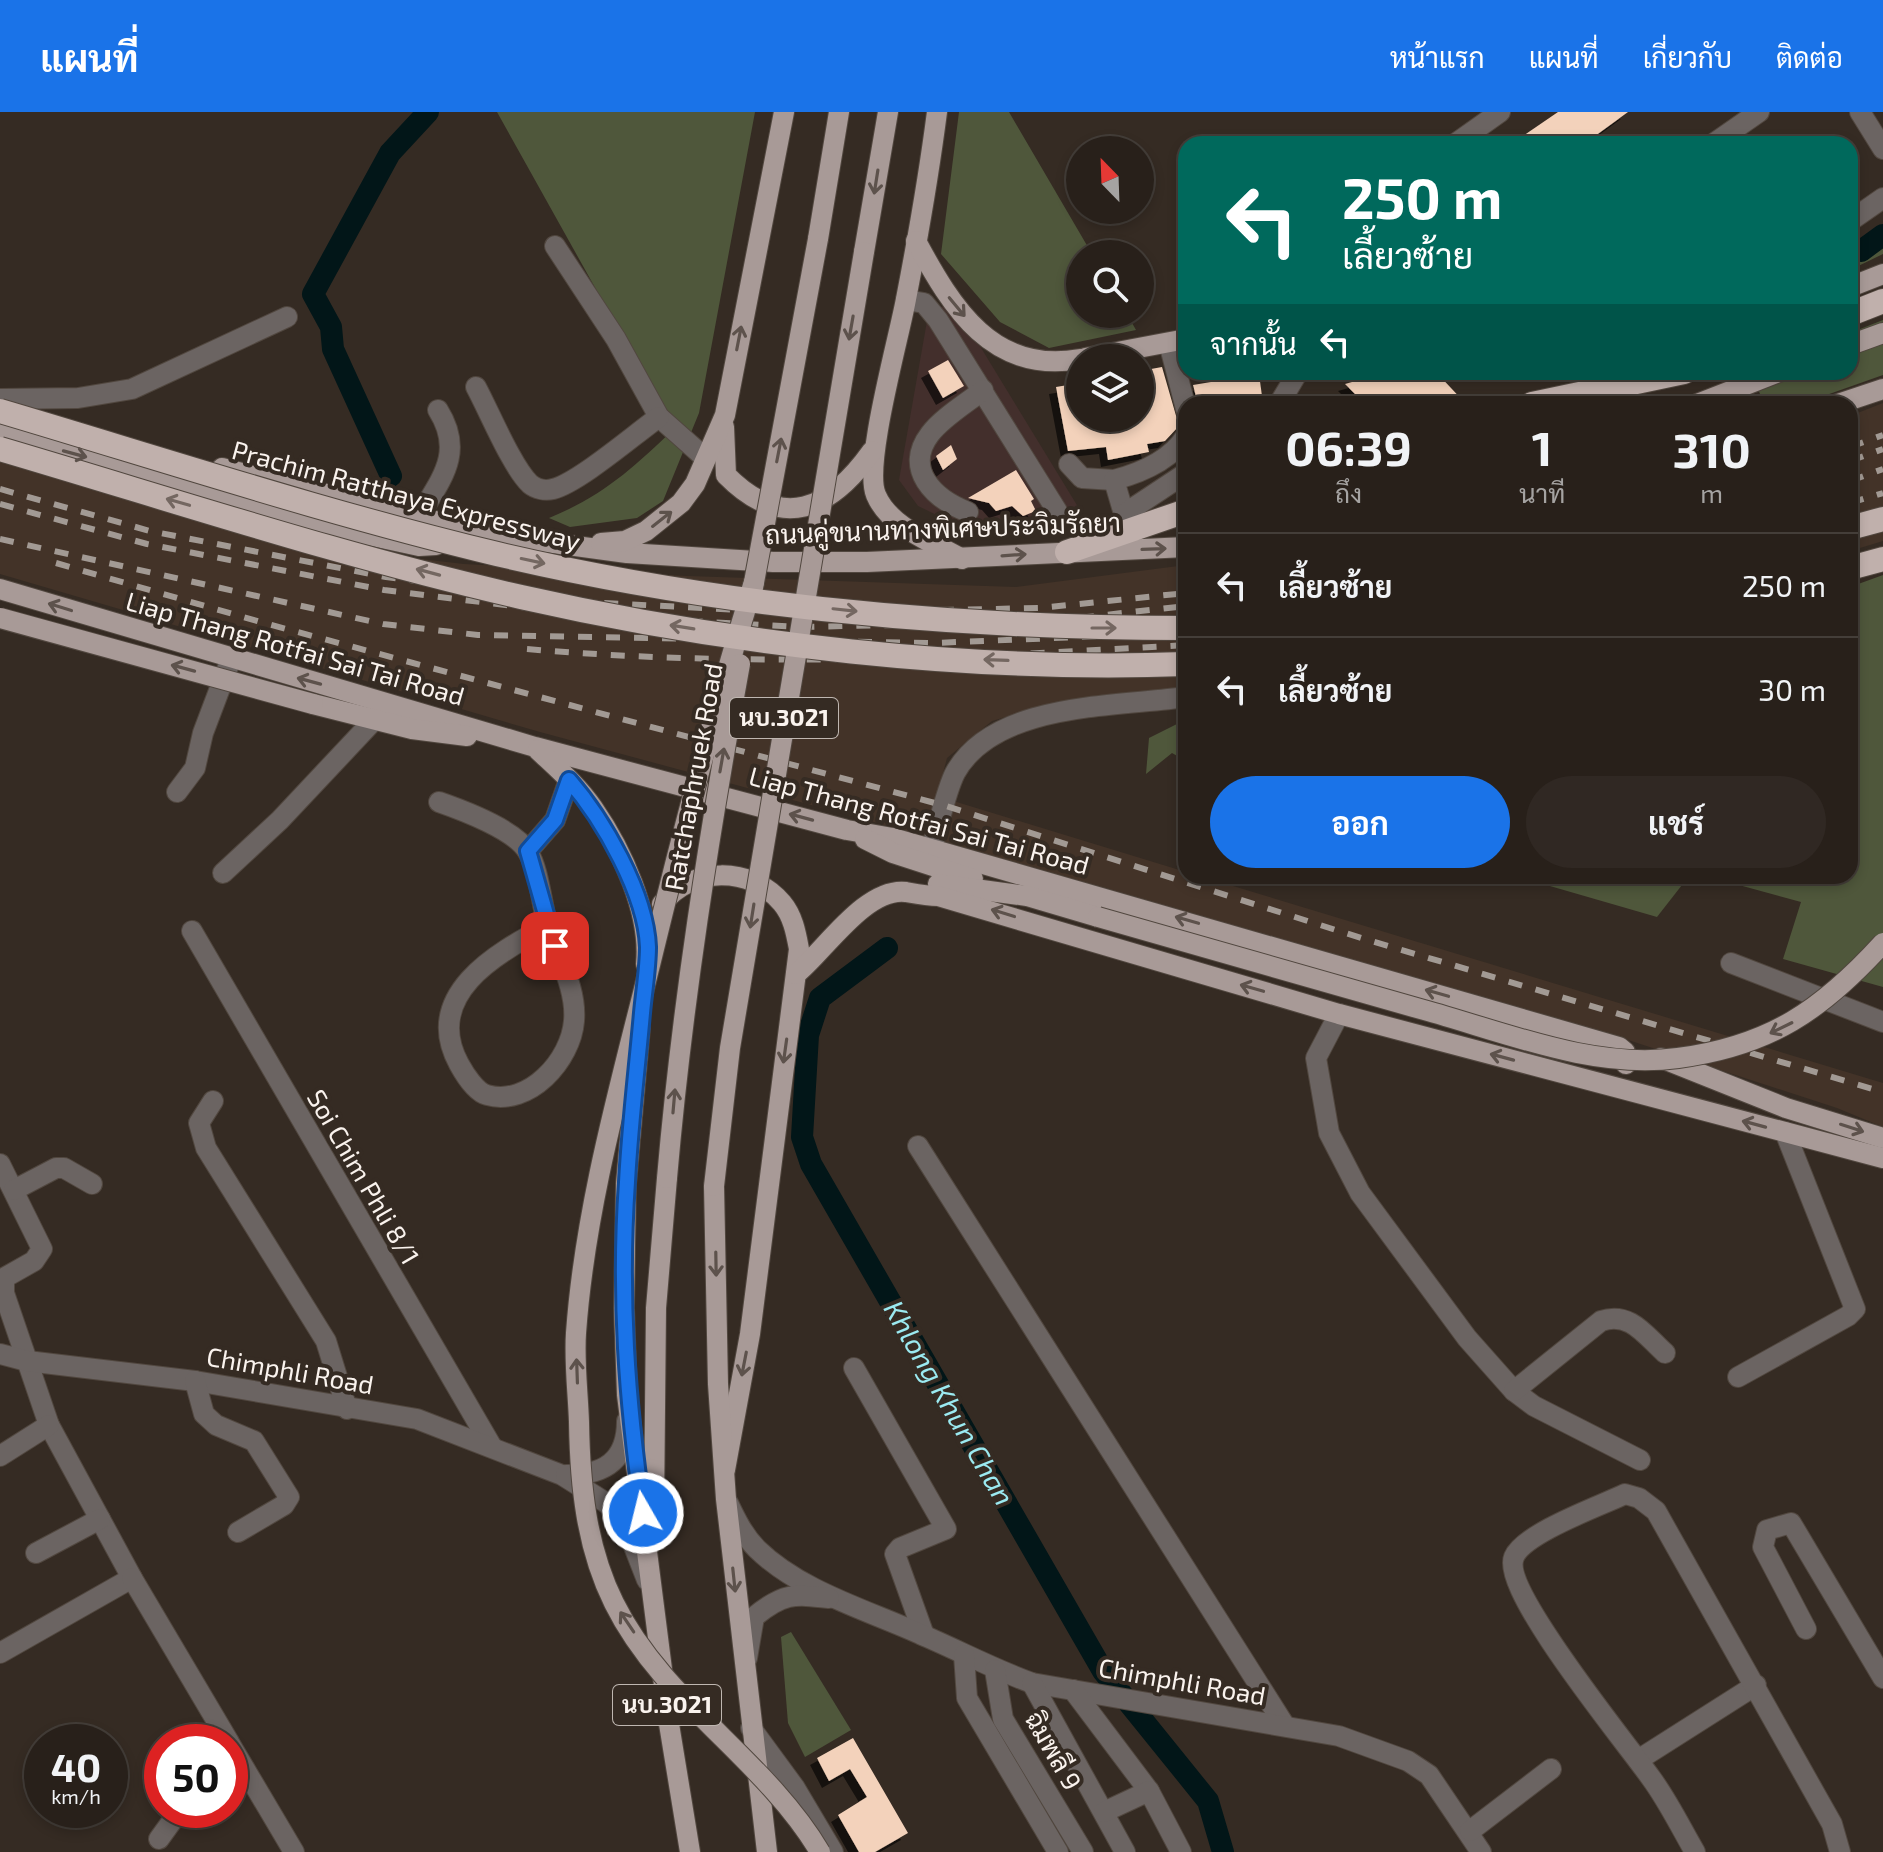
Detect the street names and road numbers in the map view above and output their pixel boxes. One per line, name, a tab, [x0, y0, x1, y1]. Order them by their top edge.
street label: Prachim Ratthaya Expressway	[229, 433, 584, 556]
street label: ถนนคู่ขนานทางพิเศษประจิมรัถยา	[765, 506, 1121, 553]
street label: Liap Thang Rotfai Sai Tai Road	[123, 584, 468, 711]
street label: Ratchaphruek Road	[657, 661, 728, 893]
road number: นบ.3021	[730, 698, 838, 738]
street label: Liap Thang Rotfai Sai Tai Road	[746, 759, 1093, 880]
street label: Soi Chim Phli 8/1	[302, 1083, 427, 1269]
street label: Chimphli Road	[204, 1340, 376, 1399]
street label: Chimphli Road	[1096, 1651, 1268, 1710]
road number: นบ.3021	[613, 1685, 721, 1725]
street label: ฉิมพลี 9	[1020, 1706, 1089, 1795]

